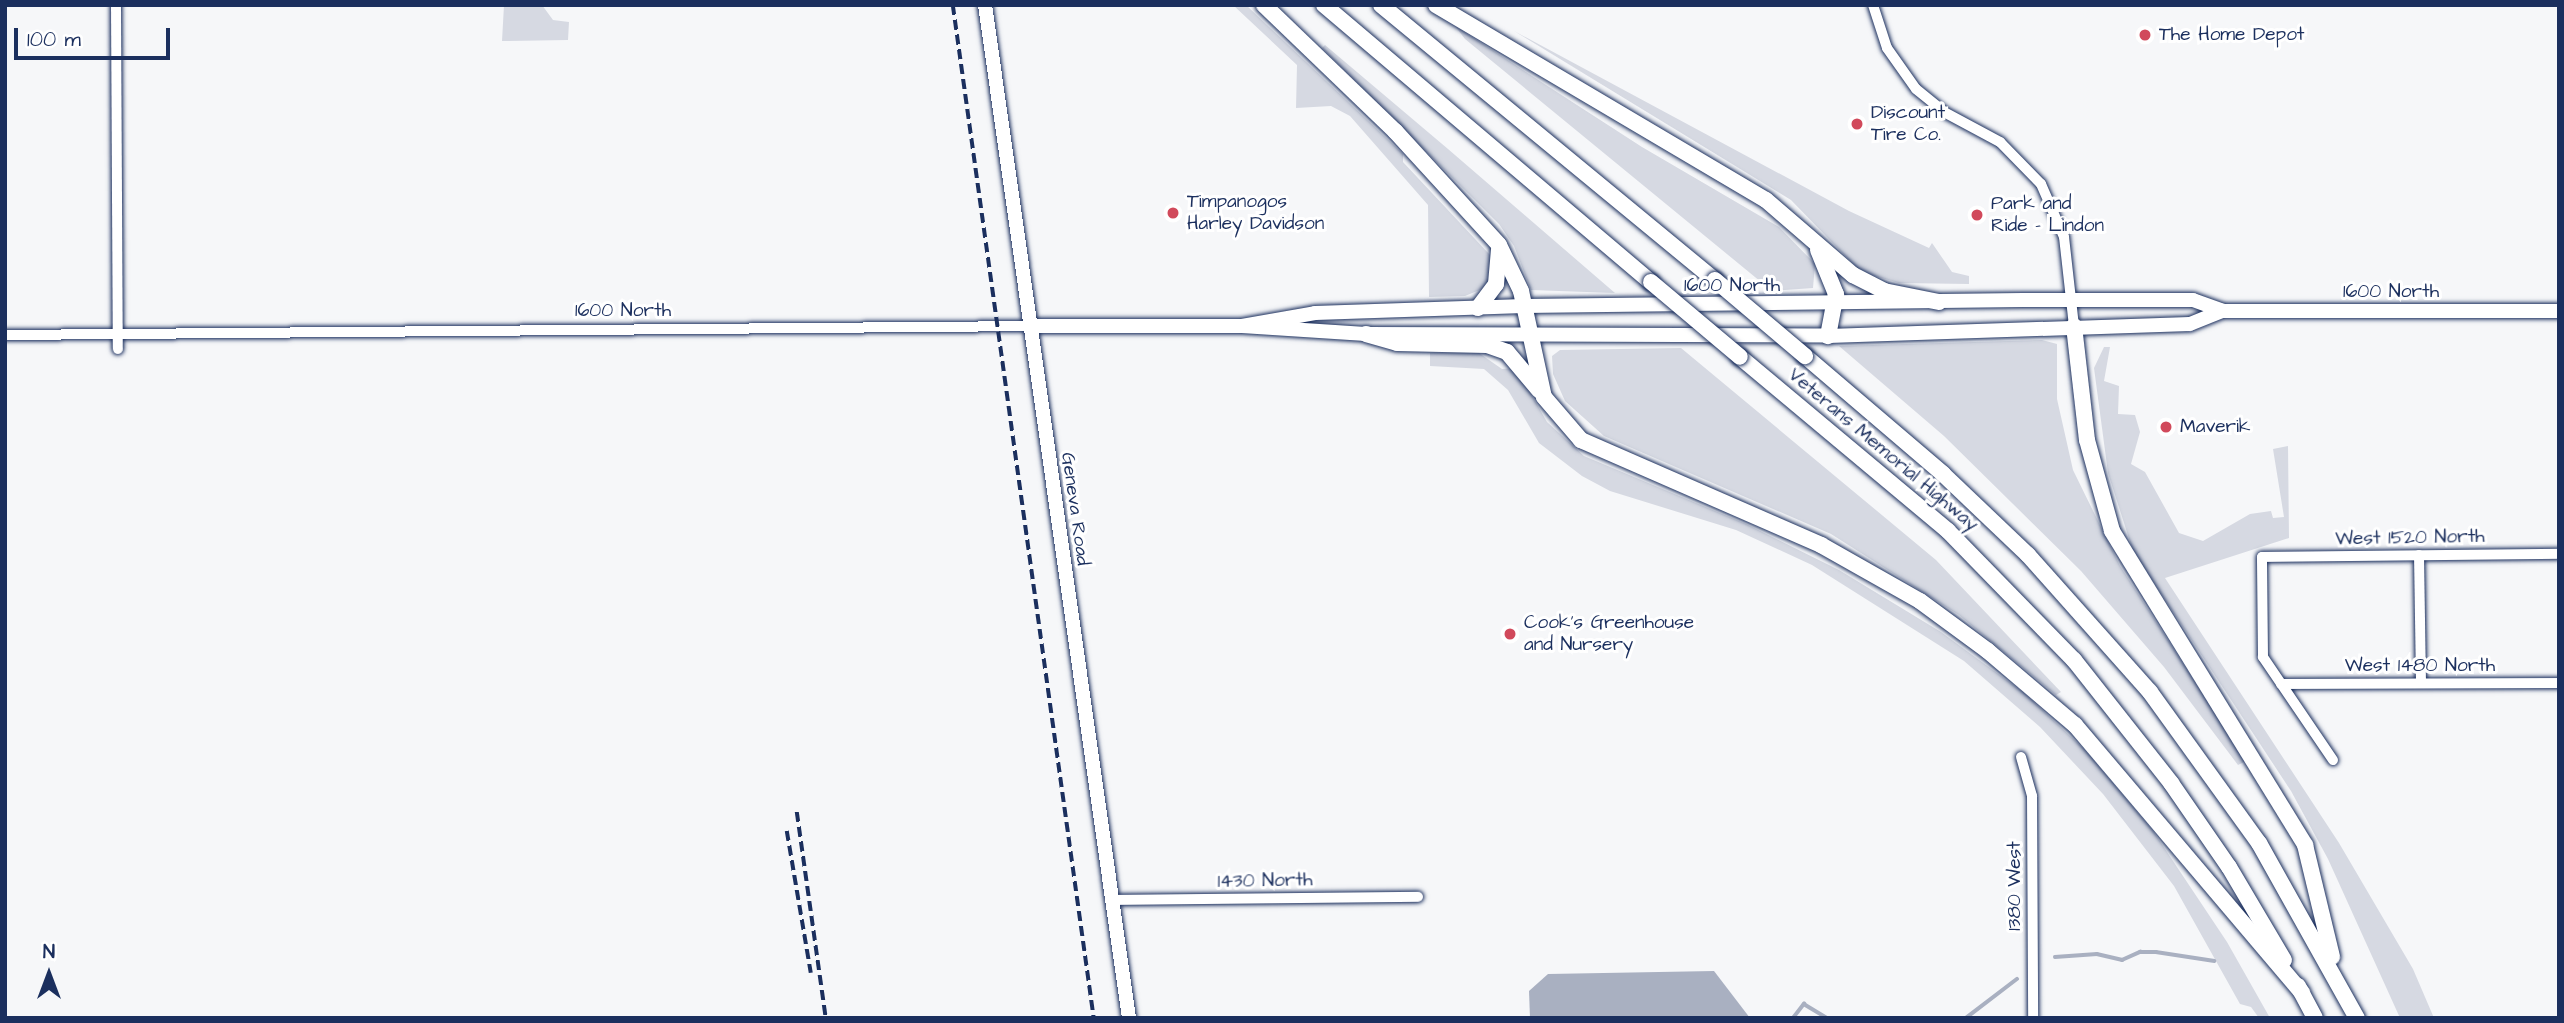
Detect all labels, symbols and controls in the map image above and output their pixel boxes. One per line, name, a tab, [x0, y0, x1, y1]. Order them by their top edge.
scale bar	[18, 14, 173, 58]
place label: The Home Depot	[2159, 24, 2305, 46]
text: 100 m	[27, 25, 81, 54]
marker: The Home Depot	[2137, 27, 2153, 43]
place label: Discount Tire Co.	[1871, 102, 1945, 146]
marker: Discount Tire Co.	[1849, 116, 1865, 132]
place label: Timpanogos Harley Davidson	[1187, 191, 1324, 235]
place label: Park and Ride - Lindon	[1991, 193, 2104, 237]
marker: Timpanogos Harley Davidson	[1165, 205, 1181, 221]
marker: Park and Ride - Lindon	[1969, 207, 1985, 223]
street label: 1600 North	[1684, 275, 1780, 297]
street label: 1600 North	[2343, 281, 2439, 303]
street label: 1600 North	[575, 300, 671, 322]
street label: Veterans Memorial Highway	[1783, 364, 1983, 536]
place label: Maverik	[2180, 416, 2251, 438]
marker: Maverik	[2158, 419, 2174, 435]
street label: Geneva Road	[1056, 451, 1094, 567]
street label: West 1520 North	[2335, 525, 2485, 551]
place label: Cook's Greenhouse and Nursery	[1524, 612, 1694, 656]
marker: Cook's Greenhouse and Nursery	[1502, 626, 1518, 642]
street label: West 1480 North	[2345, 655, 2495, 677]
street label: 1380 West	[2004, 841, 2026, 931]
street label: 1430 North	[1217, 869, 1313, 893]
north arrow	[14, 939, 84, 1009]
text: N	[43, 939, 55, 966]

